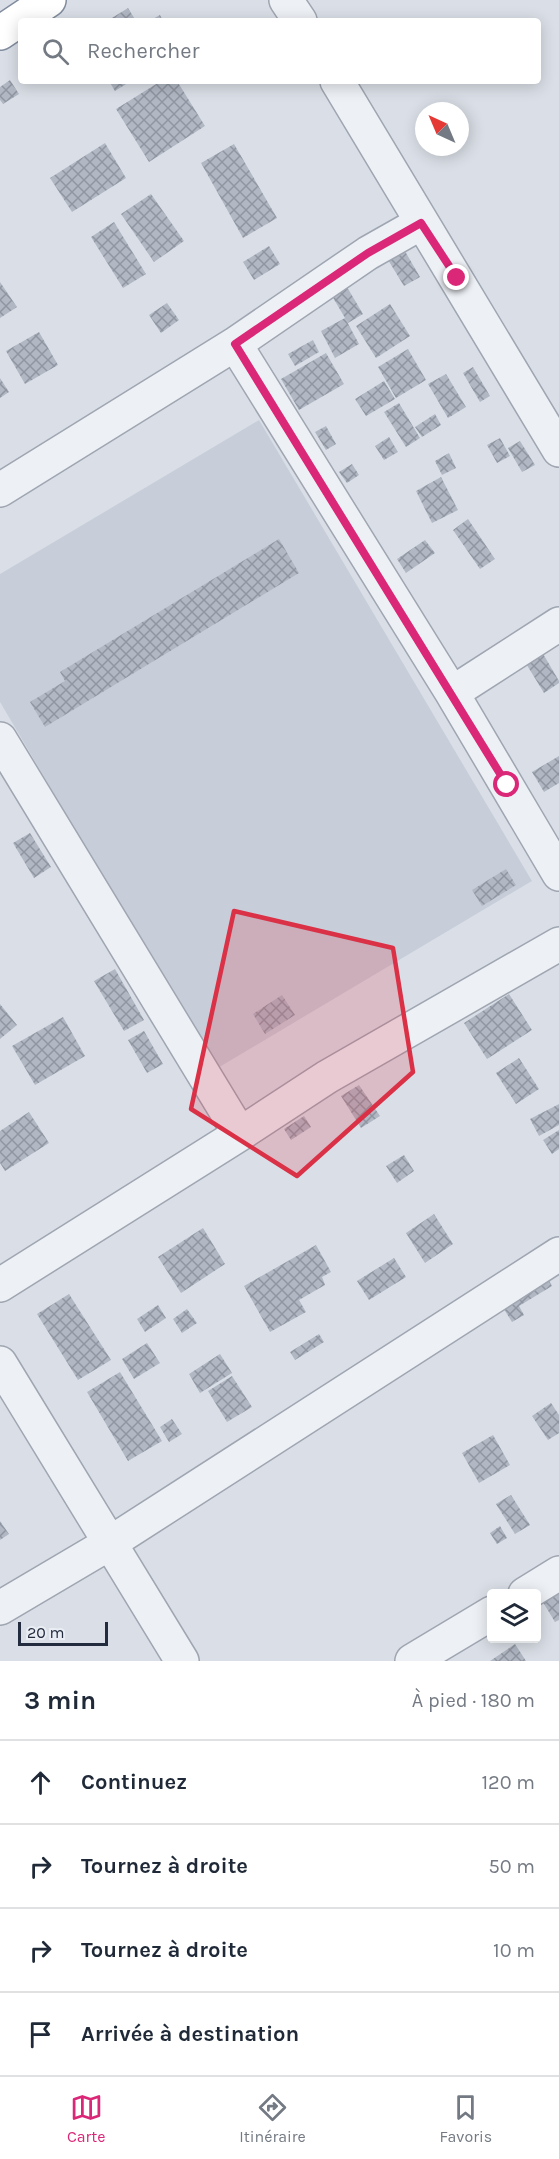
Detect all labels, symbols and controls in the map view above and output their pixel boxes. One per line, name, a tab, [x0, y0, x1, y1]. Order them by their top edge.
search box	[18, 18, 541, 84]
icon: search	[39, 35, 72, 68]
text: Rechercher	[87, 38, 200, 64]
north arrow	[415, 102, 469, 156]
route end	[443, 264, 469, 290]
route start	[493, 771, 519, 797]
map controls	[487, 1589, 541, 1643]
button: layers	[487, 1589, 541, 1643]
scale bar	[18, 1619, 108, 1646]
text: 20 m	[27, 1623, 65, 1642]
text: 3 min	[24, 1685, 96, 1716]
text: À pied · 180 m	[412, 1689, 535, 1712]
icon: ahead	[24, 1766, 57, 1799]
text: Continuez	[81, 1769, 187, 1795]
text: 120 m	[481, 1771, 535, 1794]
icon: right	[24, 1850, 57, 1883]
text: Tournez à droite	[81, 1853, 248, 1879]
text: 50 m	[488, 1855, 535, 1878]
icon: right	[24, 1934, 57, 1967]
text: Tournez à droite	[81, 1937, 248, 1963]
text: 10 m	[493, 1939, 535, 1962]
icon: arrive	[24, 2018, 57, 2051]
text: Arrivée à destination	[81, 2021, 299, 2047]
tab: Carte	[67, 2091, 106, 2146]
tab: Itinéraire	[239, 2091, 306, 2146]
tab: Favoris	[440, 2091, 492, 2146]

